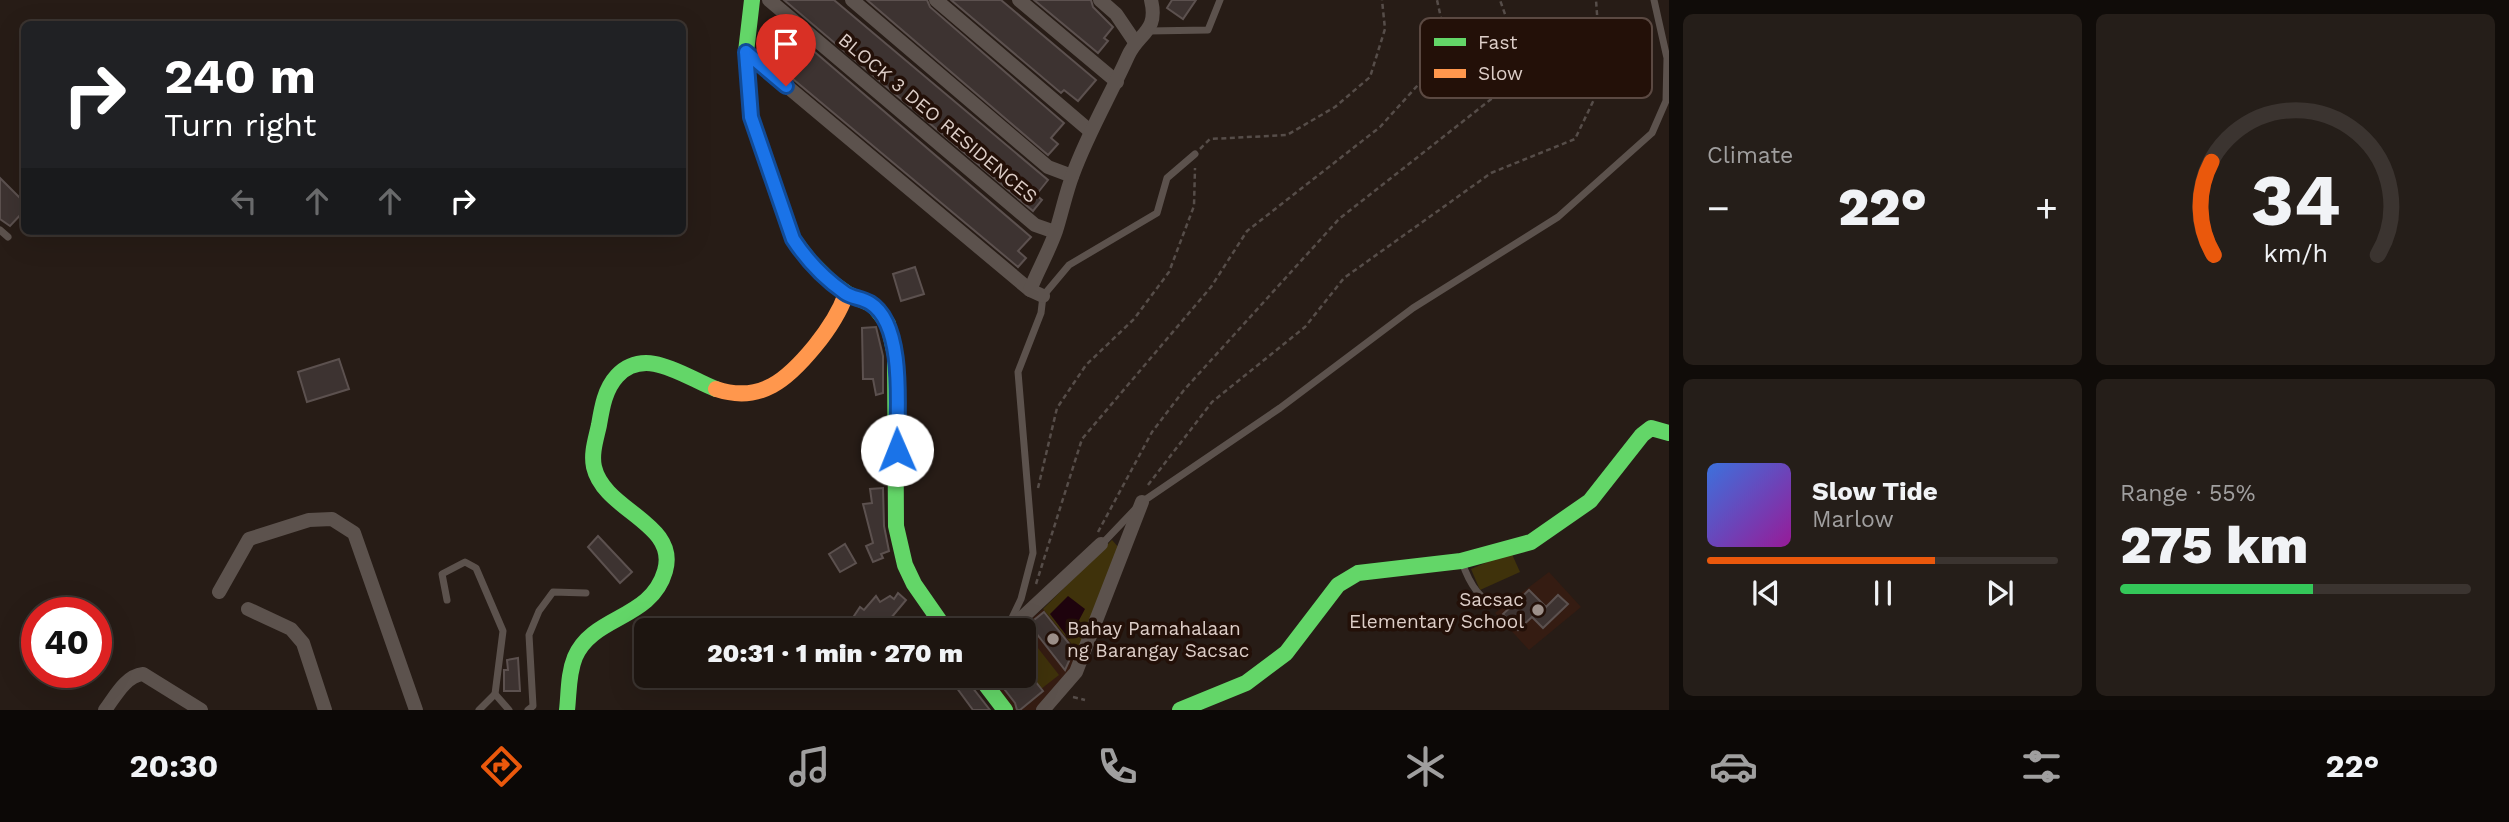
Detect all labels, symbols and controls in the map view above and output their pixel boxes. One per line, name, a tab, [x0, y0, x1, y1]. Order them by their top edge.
pin	[756, 14, 816, 86]
legend	[1420, 18, 1652, 98]
icon: arrive	[767, 25, 805, 63]
street label: BLOCK 3 DEO RESIDENCES	[834, 28, 1042, 208]
text: Fast	[1478, 31, 1517, 54]
text: 240 m	[164, 47, 316, 105]
icon: right	[49, 49, 140, 140]
text: Slow	[1478, 62, 1523, 85]
text: Turn right	[164, 106, 316, 144]
text: Climate	[1707, 142, 1793, 169]
text: 34	[2250, 158, 2341, 244]
text: 22°	[1838, 177, 1927, 238]
icon: left	[225, 182, 263, 220]
icon: ahead	[298, 182, 336, 220]
icon: ahead	[371, 182, 409, 220]
icon: right	[444, 182, 482, 220]
text: −	[1707, 186, 1730, 230]
text: +	[2035, 186, 2058, 230]
text: km/h	[2263, 239, 2328, 268]
position arrow	[860, 413, 934, 487]
text: Slow Tide	[1812, 476, 1938, 506]
text: Range · 55%	[2120, 480, 2255, 507]
text: Marlow	[1812, 506, 1894, 533]
text: 275 km	[2120, 515, 2308, 576]
icon: previous	[1747, 574, 1785, 612]
icon: pause	[1864, 574, 1902, 612]
icon: next	[1981, 574, 2019, 612]
place label: Sacsac Elementary School	[1349, 588, 1524, 633]
speed limit sign: 40	[21, 597, 112, 688]
marker: Sacsac Elementary School	[1530, 602, 1546, 618]
place label: Bahay Pamahalaan ng Barangay Sacsac	[1067, 617, 1249, 662]
marker: Bahay Pamahalaan ng Barangay Sacsac	[1045, 631, 1061, 647]
text: 20:31 · 1 min · 270 m	[707, 638, 963, 668]
icon: directions	[477, 742, 526, 791]
icon: music	[785, 742, 834, 791]
icon: phone	[1093, 742, 1142, 791]
icon: climate	[1401, 742, 1450, 791]
icon: car	[1709, 742, 1758, 791]
icon: filters	[2017, 742, 2066, 791]
text: 20:30	[130, 747, 218, 785]
text: 22°	[2325, 747, 2379, 785]

